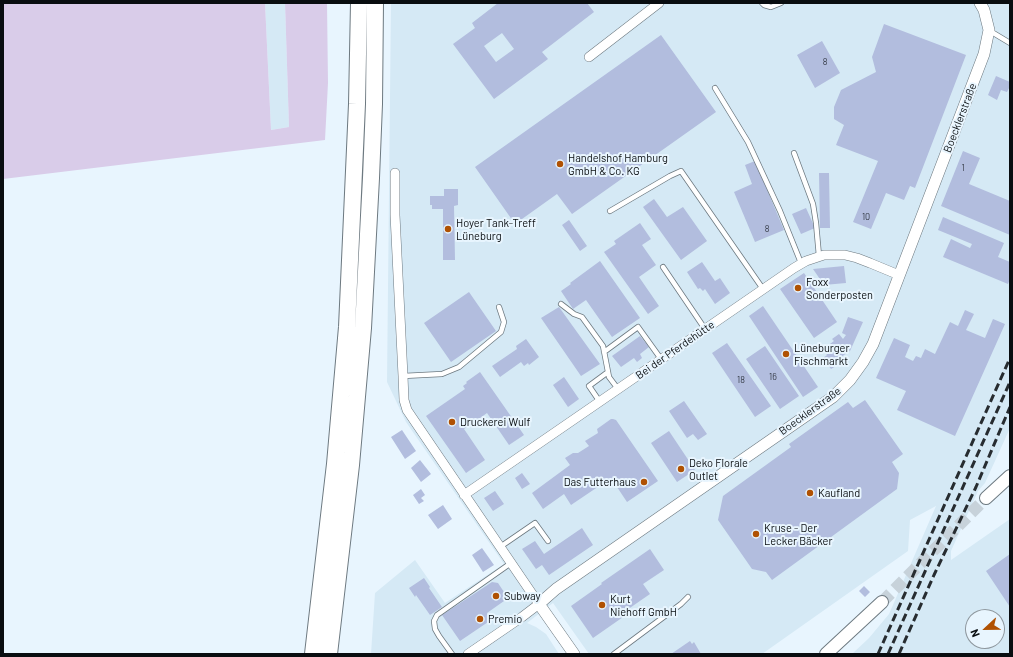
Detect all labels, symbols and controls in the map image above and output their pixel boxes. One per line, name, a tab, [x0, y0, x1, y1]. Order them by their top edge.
house number: 8	[823, 57, 827, 67]
street label: Boecklerstraße	[941, 81, 979, 155]
place label: Handelshof Hamburg GmbH & Co. KG	[568, 151, 668, 177]
marker: Handelshof Hamburg GmbH & Co. KG	[555, 159, 565, 169]
house number: 1	[961, 163, 965, 173]
house number: 10	[862, 212, 870, 222]
place label: Hoyer Tank-Treff Lüneburg	[456, 216, 536, 242]
marker: Hoyer Tank-Treff Lüneburg	[443, 224, 453, 234]
house number: 8	[765, 224, 769, 234]
place label: Foxx Sonderposten	[806, 275, 873, 301]
marker: Foxx Sonderposten	[793, 283, 803, 293]
street label: Bei der Pferdehütte	[633, 318, 717, 382]
place label: Lüneburger Fischmarkt	[794, 341, 849, 367]
marker: Lüneburger Fischmarkt	[781, 349, 791, 359]
house number: 16	[769, 372, 777, 382]
house number: 18	[737, 375, 745, 385]
street label: Boecklerstraße	[776, 384, 844, 438]
place label: Druckerei Wulf	[460, 415, 530, 429]
marker: Druckerei Wulf	[447, 417, 457, 427]
place label: Deko Florale Outlet	[689, 456, 748, 482]
marker: Deko Florale Outlet	[676, 464, 686, 474]
place label: Das Futterhaus	[564, 475, 636, 489]
marker: Das Futterhaus	[639, 477, 649, 487]
place label: Kaufland	[818, 486, 860, 500]
marker: Kaufland	[805, 488, 815, 498]
place label: Kruse - Der Lecker Bäcker	[764, 521, 832, 547]
marker: Kruse - Der Lecker Bäcker	[751, 529, 761, 539]
place label: Subway	[504, 589, 541, 603]
marker: Subway	[491, 591, 501, 601]
place label: Kurt Niehoff GmbH	[610, 592, 677, 618]
marker: Kurt Niehoff GmbH	[597, 600, 607, 610]
north arrow	[965, 609, 1005, 649]
place label: Premio	[488, 612, 522, 626]
marker: Premio	[475, 614, 485, 624]
text: N	[967, 627, 982, 639]

